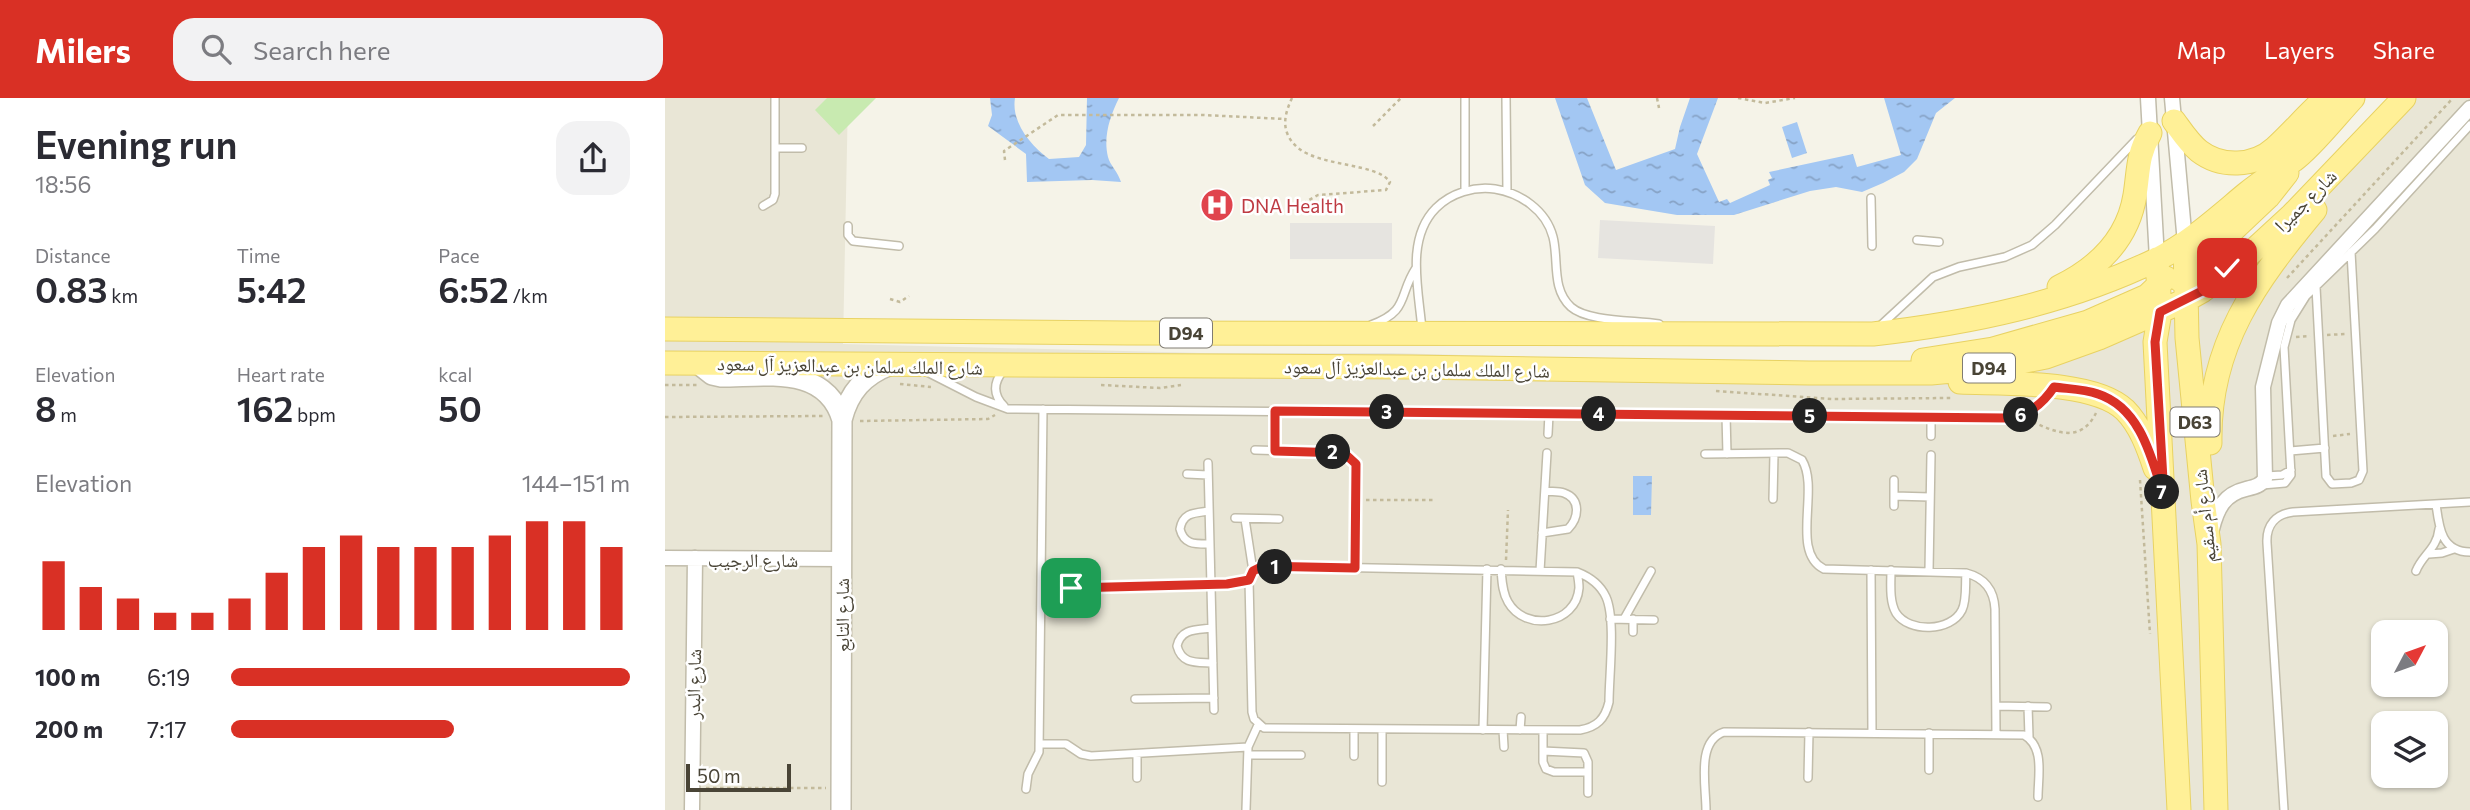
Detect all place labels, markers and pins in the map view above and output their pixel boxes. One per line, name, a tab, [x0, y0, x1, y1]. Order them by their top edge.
hospital icon: DNA Health	[1198, 186, 1236, 224]
place label: DNA Health	[1241, 194, 1344, 217]
pin	[2197, 238, 2257, 298]
pin: 3	[1369, 394, 1405, 430]
pin: 4	[1581, 396, 1616, 432]
pin: 5	[1793, 398, 1827, 434]
pin: 6	[2003, 398, 2039, 432]
pin: 2	[1315, 434, 1351, 470]
pin: 7	[2145, 474, 2179, 510]
pin: 1	[1257, 550, 1293, 584]
pin	[1041, 558, 1101, 618]

